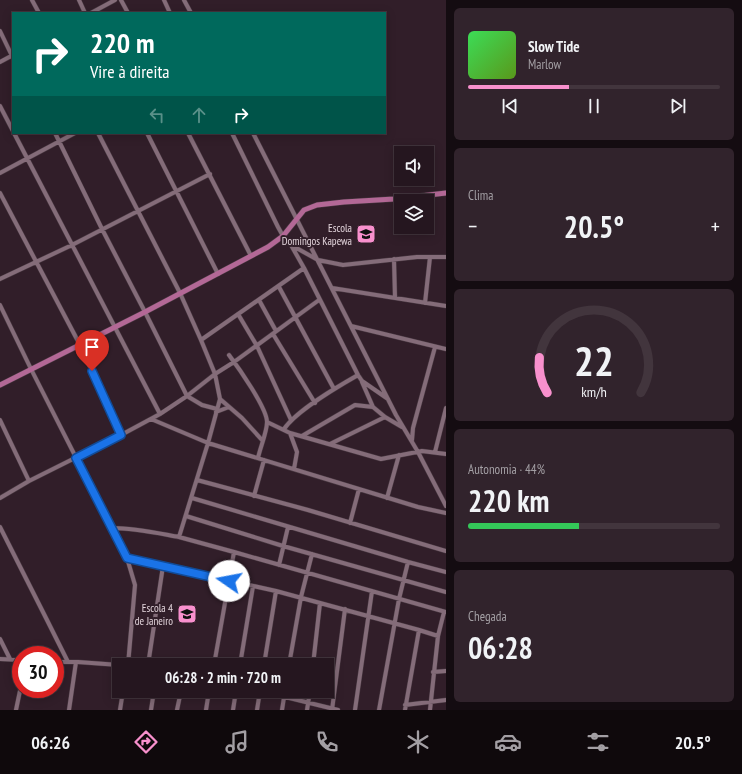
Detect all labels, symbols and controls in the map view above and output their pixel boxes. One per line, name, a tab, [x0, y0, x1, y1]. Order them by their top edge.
text: 220 m	[90, 24, 154, 61]
icon: right	[24, 28, 76, 80]
text: Slow Tide	[528, 37, 580, 56]
text: Marlow	[528, 56, 561, 73]
text: Vire à direita	[90, 60, 170, 83]
icon: previous	[499, 95, 521, 117]
icon: pause	[583, 95, 605, 117]
icon: next	[667, 95, 689, 117]
icon: left	[146, 104, 168, 126]
icon: ahead	[188, 104, 210, 126]
icon: right	[230, 104, 252, 126]
map controls	[394, 146, 434, 234]
button: sound	[394, 146, 434, 186]
text: Clima	[468, 187, 493, 204]
button: layers	[394, 194, 434, 234]
text: 20.5°	[564, 207, 624, 246]
text: −	[468, 212, 477, 240]
text: +	[711, 212, 720, 240]
place label: Escola Domingos Kapewa	[282, 221, 352, 248]
school or university icon: Escola Domingos Kapewa	[355, 223, 377, 245]
pin	[75, 330, 109, 371]
text: 22	[574, 334, 614, 387]
icon: arrive	[81, 336, 103, 358]
text: km/h	[581, 382, 607, 401]
text: Autonomia · 44%	[468, 461, 545, 478]
text: 220 km	[468, 481, 549, 520]
position arrow	[208, 560, 250, 602]
place label: Escola 4 de Janeiro	[135, 601, 173, 628]
school or university icon: Escola 4 de Janeiro	[176, 603, 198, 625]
text: Chegada	[468, 608, 507, 625]
text: 06:28	[468, 628, 533, 667]
speed limit sign: 30	[12, 646, 64, 698]
text: 06:28 · 2 min · 720 m	[165, 668, 281, 687]
icon: directions	[132, 728, 160, 756]
icon: music	[223, 728, 251, 756]
icon: phone	[313, 728, 341, 756]
icon: climate	[404, 728, 432, 756]
icon: car	[494, 728, 522, 756]
icon: filters	[584, 728, 612, 756]
text: 06:26	[31, 731, 70, 754]
text: 20.5°	[675, 731, 711, 754]

